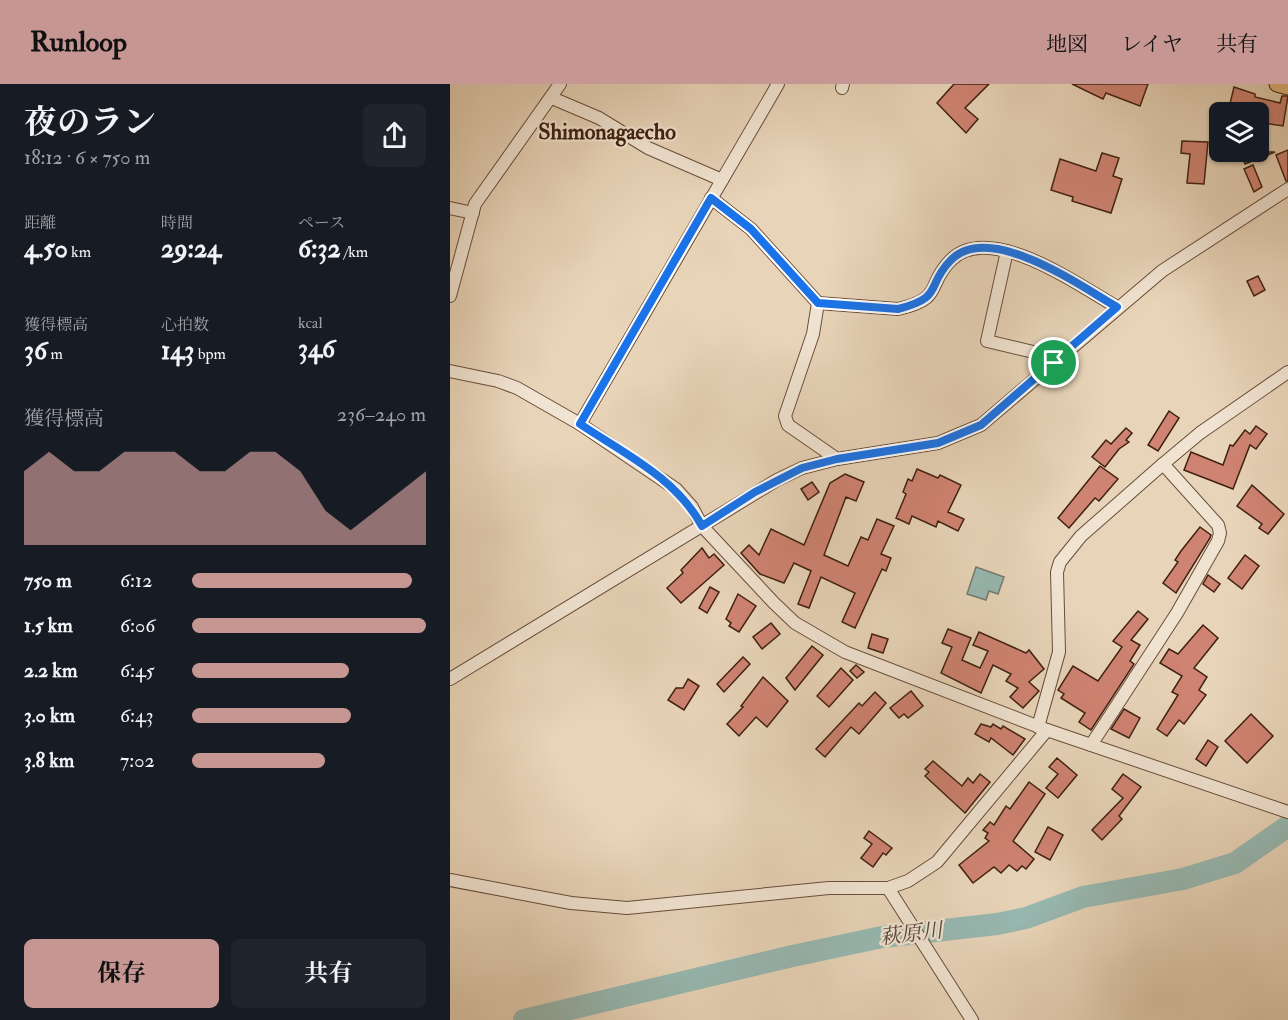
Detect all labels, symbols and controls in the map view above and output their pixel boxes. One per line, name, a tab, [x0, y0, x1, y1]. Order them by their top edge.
text: Runloop	[30, 25, 127, 60]
text: 地図	[1046, 31, 1088, 58]
text: レイヤ	[1121, 31, 1183, 58]
text: 共有	[1216, 31, 1258, 58]
text: 夜のラン	[24, 102, 156, 143]
map controls	[1209, 102, 1269, 162]
button: layers	[1209, 102, 1269, 162]
button: share	[363, 104, 426, 167]
district label: Shimonagaecho	[538, 118, 676, 147]
text: 18:12 · 6 × 750 m	[24, 145, 150, 170]
text: 距離	[24, 213, 56, 233]
text: 時間	[161, 213, 193, 233]
text: ペース	[298, 213, 345, 233]
text: 4.50	[24, 233, 68, 265]
text: 29:24	[161, 233, 221, 265]
text: 6:32	[298, 233, 341, 265]
text: km	[68, 242, 91, 262]
text: /km	[341, 242, 368, 262]
text: kcal	[298, 313, 323, 333]
text: 獲得標高	[24, 315, 88, 335]
text: 心拍数	[161, 315, 209, 335]
text: 346	[298, 333, 335, 365]
text: 36	[24, 335, 47, 367]
text: 143	[161, 335, 194, 367]
pin	[1028, 337, 1079, 388]
text: m	[47, 344, 63, 364]
text: bpm	[194, 344, 226, 364]
icon: arrive	[1037, 346, 1070, 379]
text: 236–240 m	[337, 402, 426, 427]
text: 獲得標高	[24, 406, 104, 431]
text: 750 m	[24, 568, 72, 593]
text: 6:12	[120, 568, 152, 593]
text: 1.5 km	[24, 613, 73, 638]
text: 6:06	[120, 613, 155, 638]
text: 2.2 km	[24, 658, 77, 683]
text: 6:45	[120, 658, 155, 683]
text: 3.0 km	[24, 703, 75, 728]
text: 6:43	[120, 703, 154, 728]
text: 3.8 km	[24, 748, 74, 773]
text: 7:02	[120, 748, 155, 773]
water label: 萩原川	[878, 917, 946, 951]
button: 保存	[24, 939, 219, 1008]
button: 共有	[231, 939, 426, 1008]

